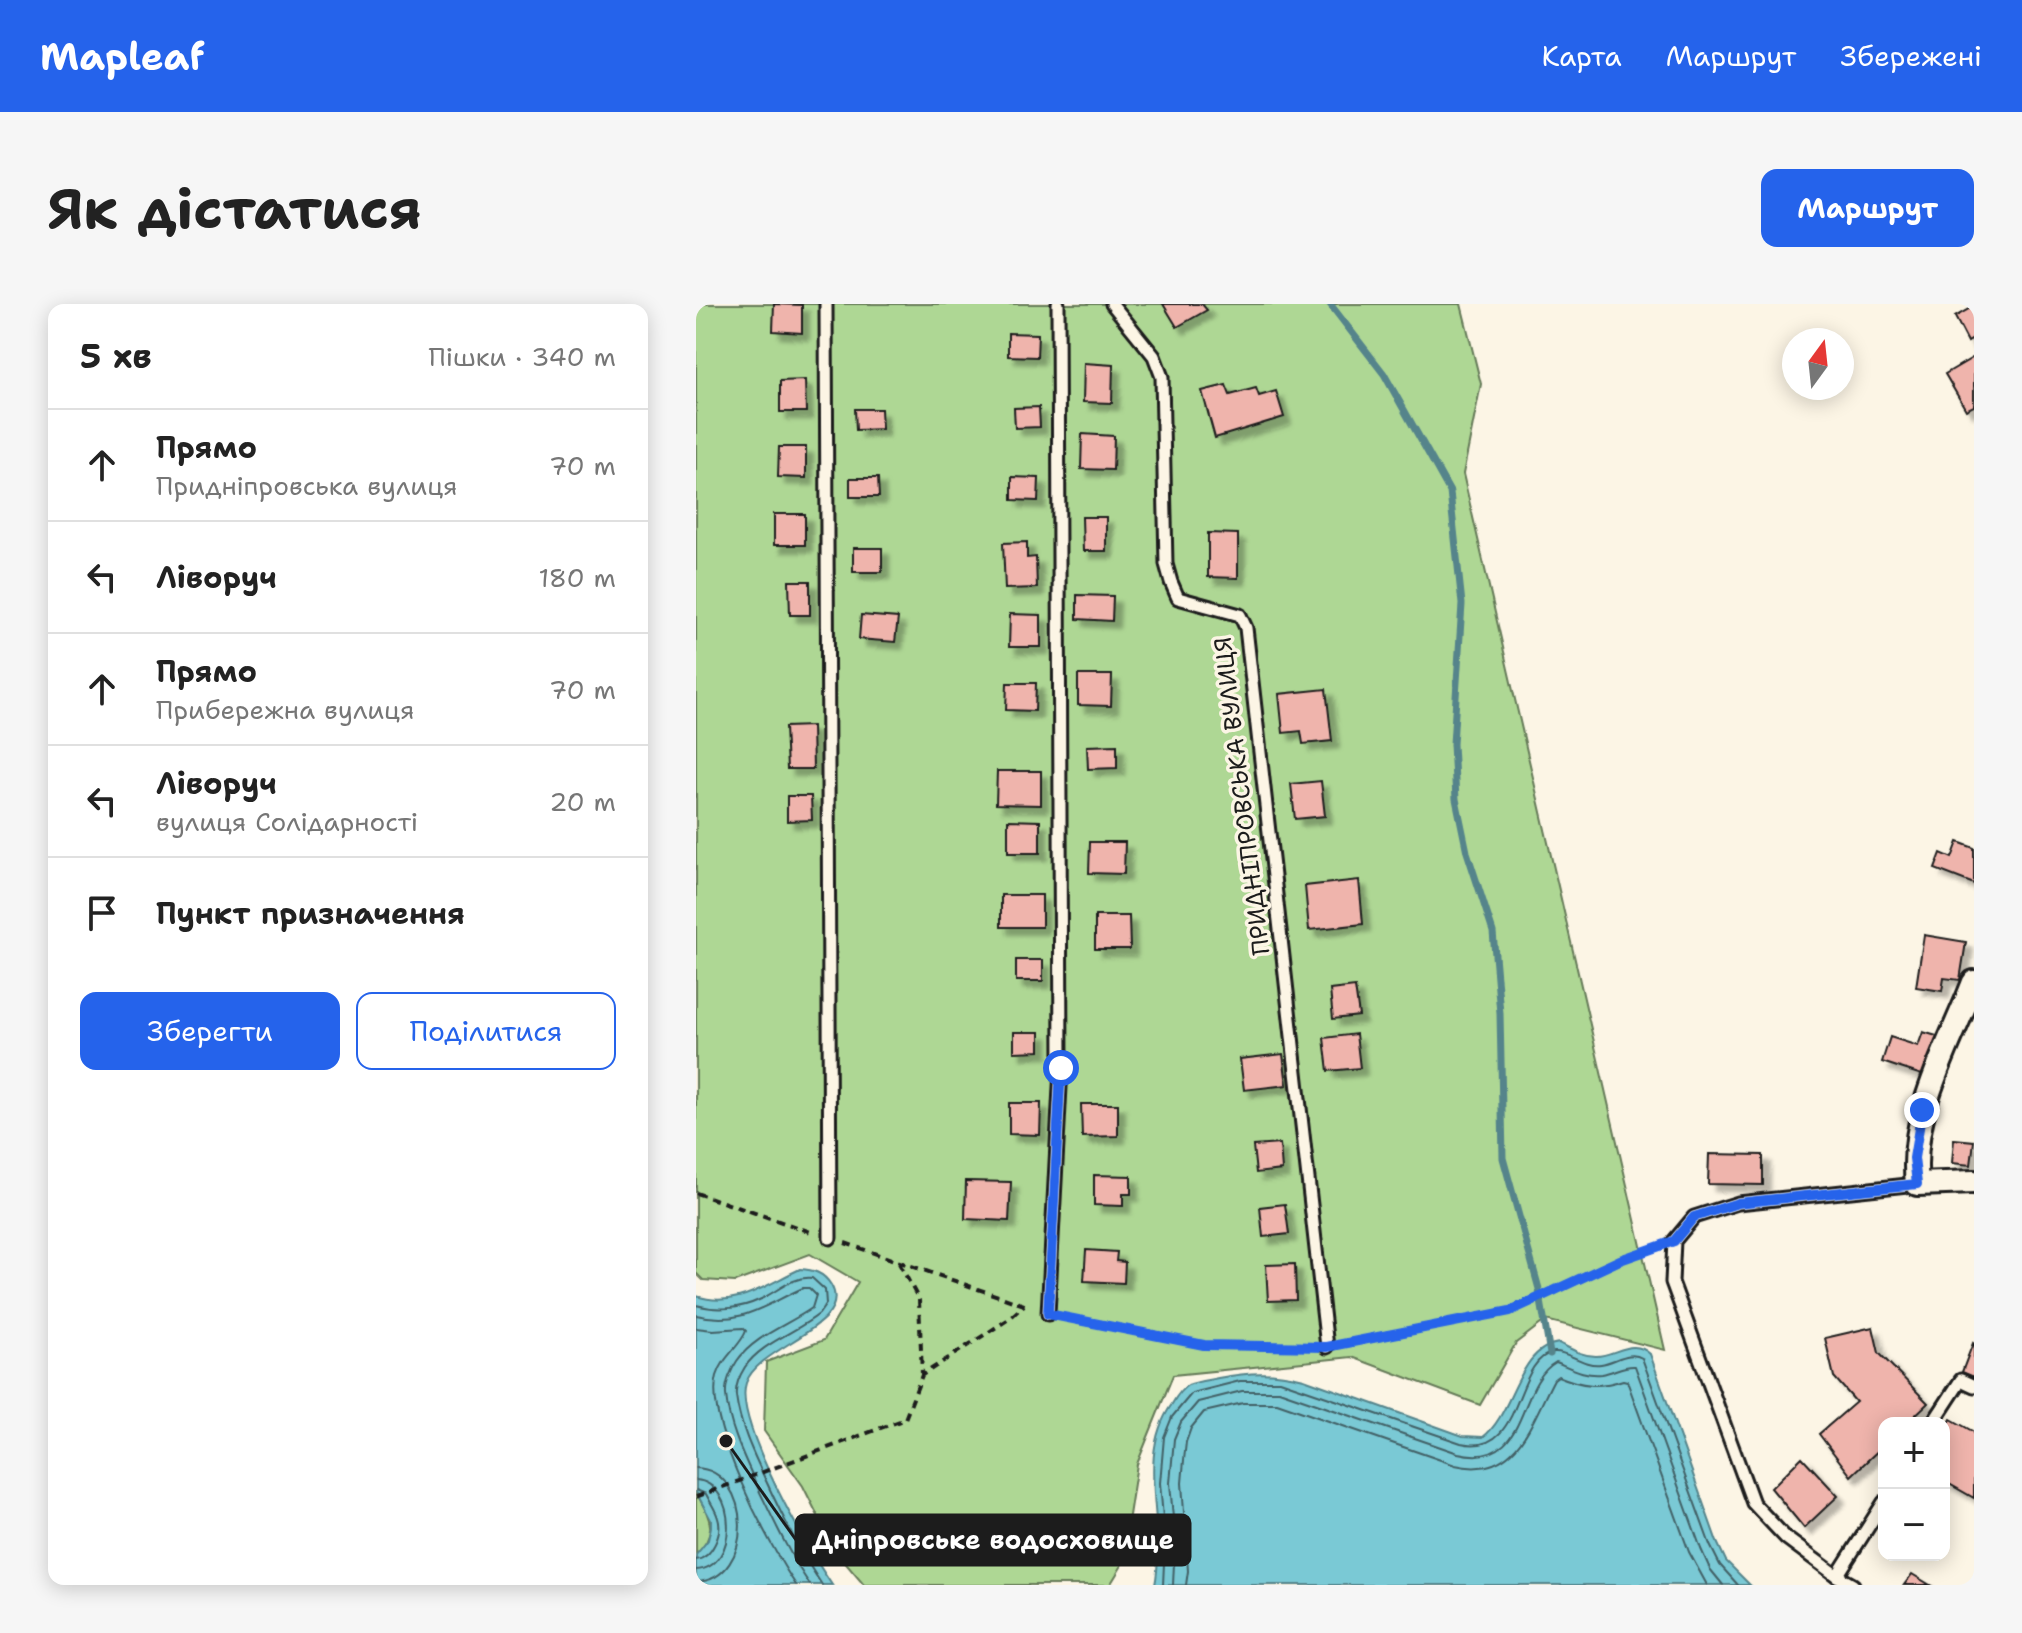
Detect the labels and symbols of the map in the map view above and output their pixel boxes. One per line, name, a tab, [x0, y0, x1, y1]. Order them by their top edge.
north arrow	[1782, 328, 1854, 400]
street label: ПРИДНІПРОВСЬКА ВУЛИЦЯ	[1207, 635, 1277, 957]
route start	[1043, 1050, 1079, 1086]
route end	[1904, 1092, 1940, 1128]
callout: Дніпровське водосховище	[796, 1515, 1190, 1565]
text: Дніпровське водосховище	[812, 1522, 1174, 1557]

